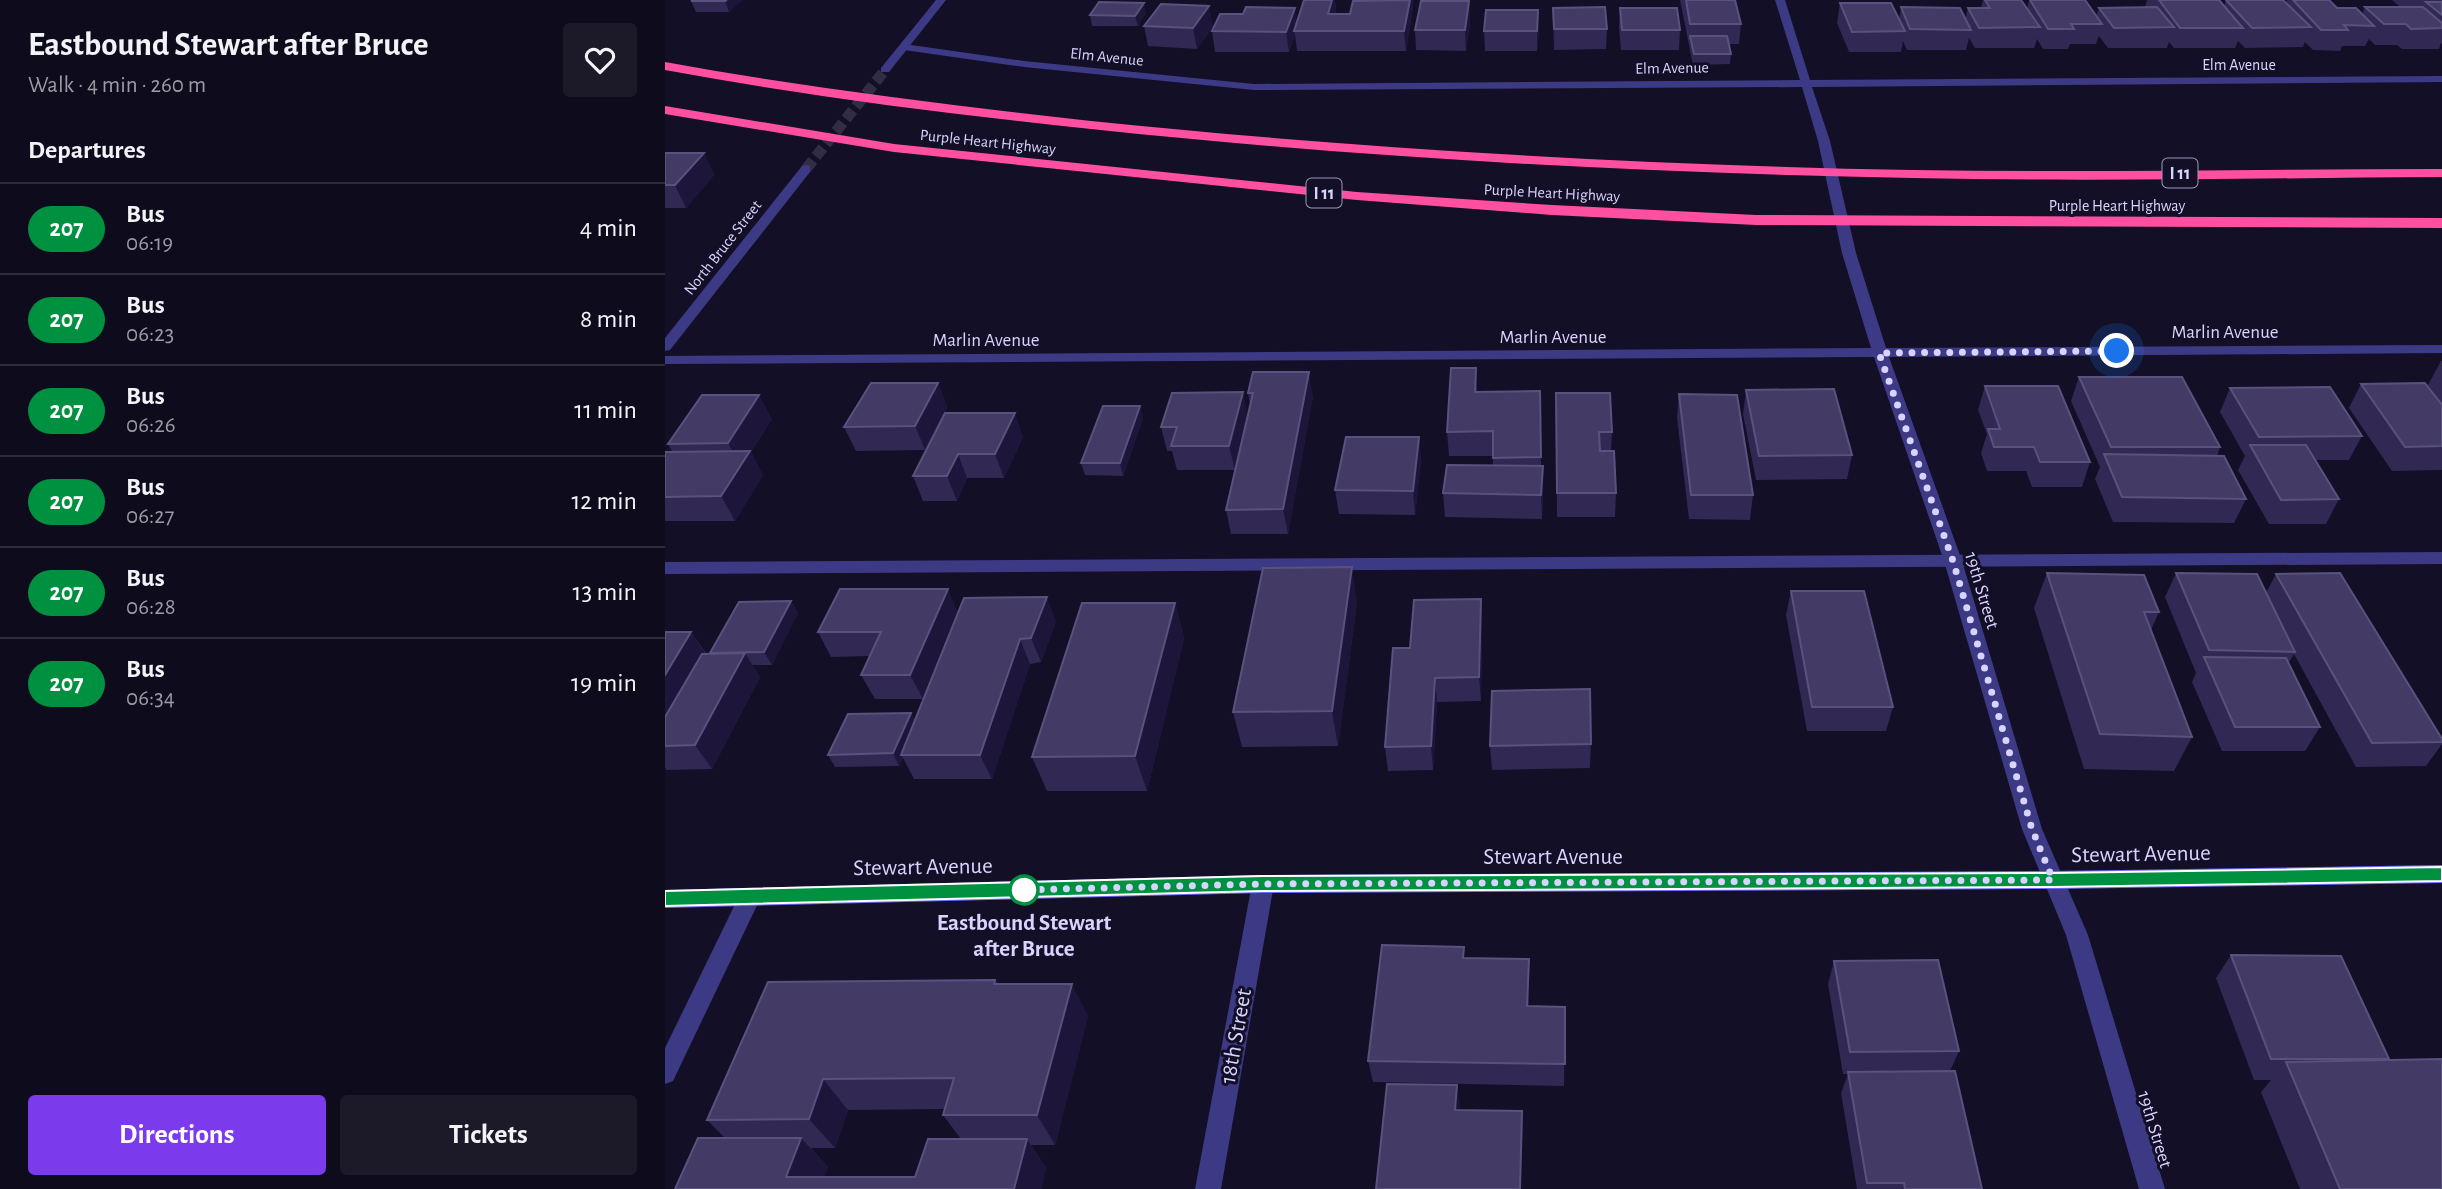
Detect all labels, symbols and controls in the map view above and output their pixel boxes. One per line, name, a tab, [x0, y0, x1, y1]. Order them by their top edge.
button: heart	[563, 23, 637, 97]
text: Eastbound Stewart after Bruce	[28, 29, 429, 62]
street label: Elm Avenue	[1069, 45, 1144, 69]
street label: Elm Avenue	[2202, 57, 2276, 73]
street label: Elm Avenue	[1635, 59, 1709, 77]
text: Walk · 4 min · 260 m	[28, 74, 206, 97]
street label: Purple Heart Highway	[919, 127, 1057, 158]
text: Departures	[28, 137, 146, 163]
road number: I 11	[2163, 158, 2197, 188]
road number: I 11	[1307, 178, 1341, 208]
street label: Purple Heart Highway	[1483, 181, 1621, 206]
street label: North Bruce Street	[681, 197, 765, 298]
street label: Purple Heart Highway	[2049, 198, 2186, 215]
text: Bus	[126, 201, 165, 227]
text: 4 min	[580, 215, 637, 241]
text: 207	[49, 217, 84, 241]
text: 06:19	[126, 232, 173, 255]
text: Bus	[126, 292, 165, 318]
text: 8 min	[580, 306, 637, 332]
text: 207	[49, 308, 84, 332]
text: 06:23	[126, 323, 174, 346]
street label: Marlin Avenue	[2171, 323, 2279, 342]
street label: Marlin Avenue	[1499, 328, 1607, 347]
street label: Marlin Avenue	[932, 331, 1040, 350]
your location	[2099, 333, 2134, 368]
text: Bus	[126, 383, 165, 409]
text: 11 min	[574, 397, 637, 423]
text: 207	[49, 399, 84, 423]
text: 06:26	[126, 414, 176, 437]
text: Bus	[126, 474, 165, 500]
text: 12 min	[571, 488, 637, 514]
text: 207	[49, 490, 84, 514]
text: 06:27	[126, 505, 174, 528]
street label: 19th Street	[1961, 550, 2002, 631]
text: Bus	[126, 565, 165, 591]
text: 13 min	[573, 579, 637, 605]
text: 207	[49, 581, 84, 605]
text: 06:28	[126, 596, 176, 619]
text: Bus	[126, 656, 165, 682]
text: 19 min	[571, 670, 637, 696]
text: 207	[49, 672, 84, 696]
text: 06:34	[126, 687, 175, 710]
street label: Stewart Avenue	[2071, 842, 2211, 867]
street label: Stewart Avenue	[1483, 846, 1623, 869]
street label: Stewart Avenue	[853, 855, 993, 880]
marker: Eastbound Stewart after Bruce	[1009, 875, 1039, 905]
place label: Eastbound Stewart after Bruce	[937, 912, 1111, 961]
street label: 18th Street	[1217, 986, 1256, 1086]
street label: 19th Street	[2134, 1089, 2175, 1170]
button: Directions	[28, 1095, 326, 1175]
button: Tickets	[340, 1095, 637, 1175]

